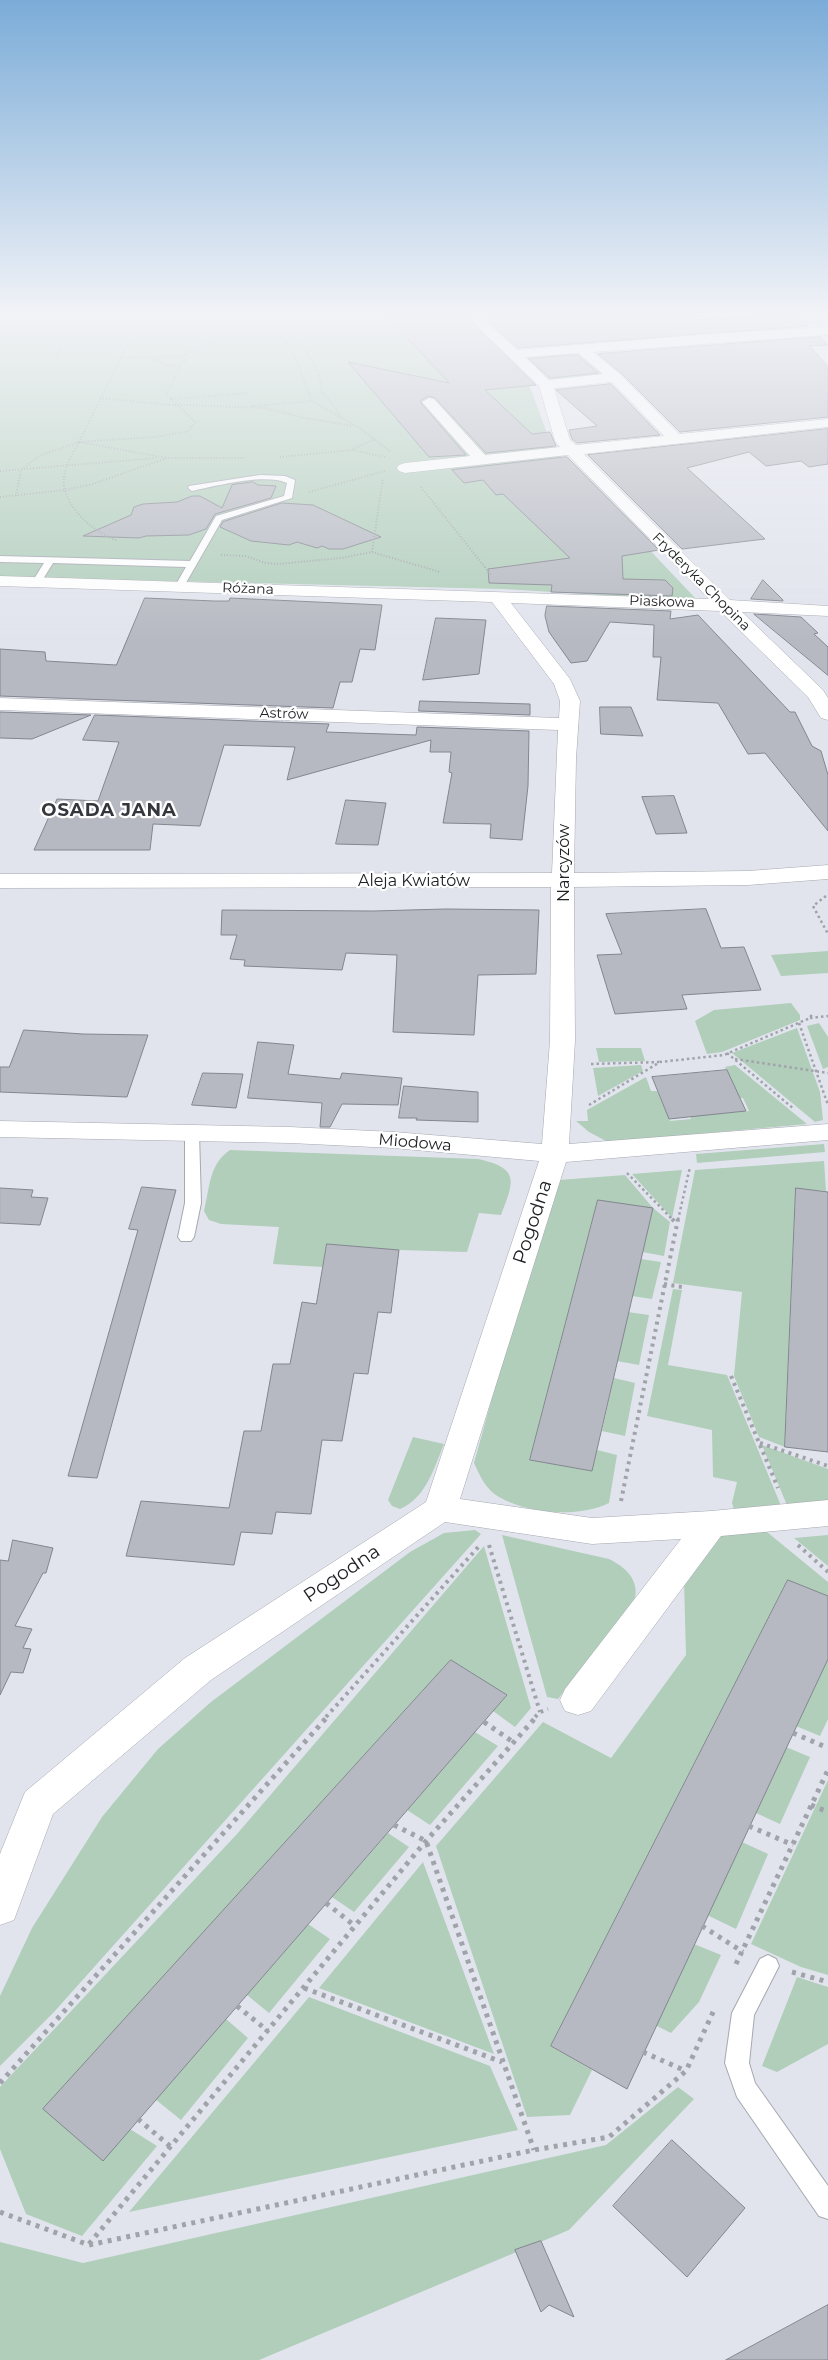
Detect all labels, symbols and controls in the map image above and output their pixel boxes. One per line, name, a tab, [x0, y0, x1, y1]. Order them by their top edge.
street label: Fryderyka Chopina	[648, 529, 754, 635]
street label: Różana	[222, 580, 274, 598]
street label: Piaskowa	[629, 592, 695, 612]
street label: Astrów	[259, 705, 309, 723]
district label: OSADA JANA	[40, 800, 178, 822]
street label: Narcyzów	[554, 824, 574, 902]
street label: Aleja Kwiatów	[358, 871, 470, 891]
street label: Miodowa	[378, 1130, 452, 1156]
street label: Pogodna	[509, 1177, 557, 1267]
street label: Pogodna	[299, 1540, 385, 1608]

